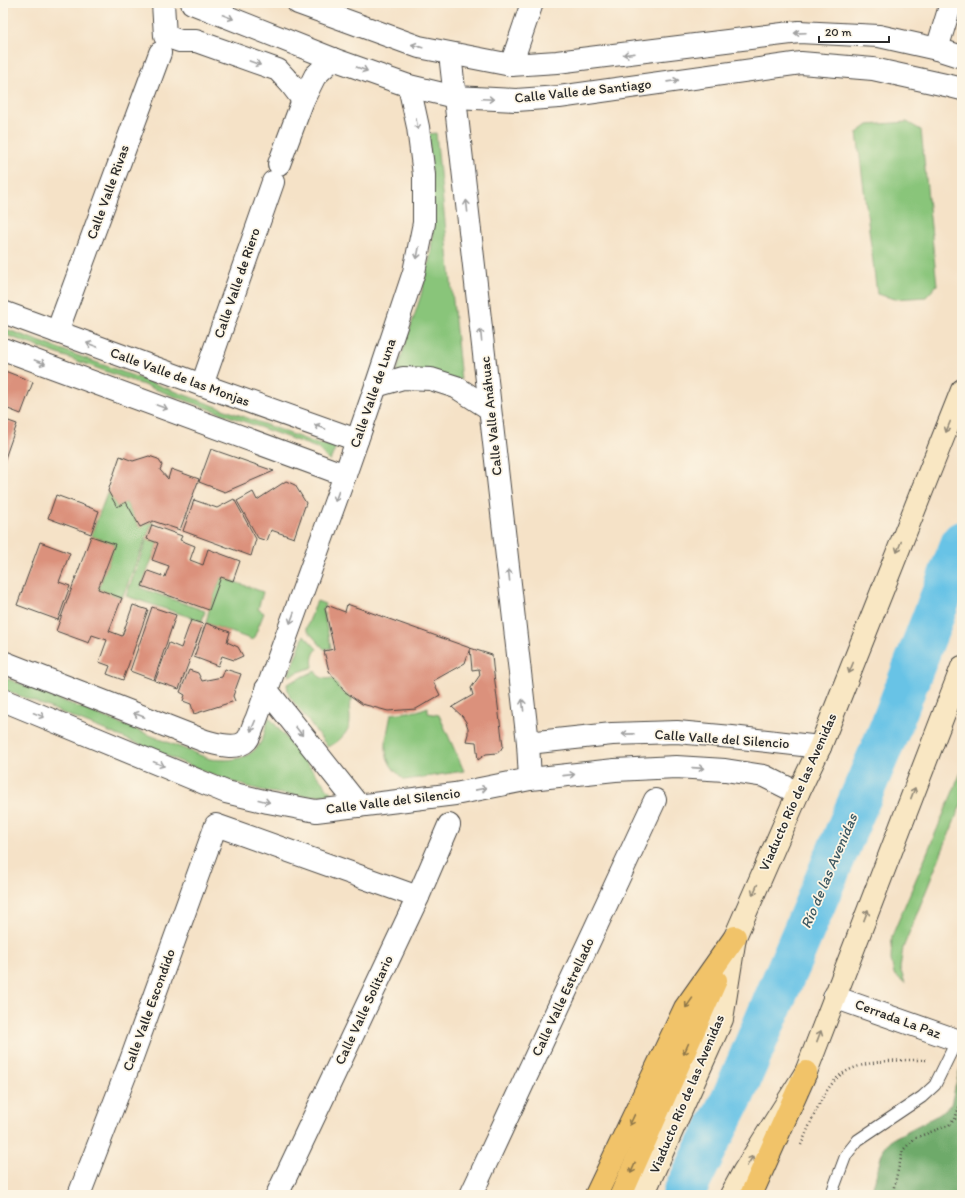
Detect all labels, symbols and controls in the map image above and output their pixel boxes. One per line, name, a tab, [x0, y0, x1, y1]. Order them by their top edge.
one-way arrow	[222, 14, 234, 22]
scale bar	[819, 18, 889, 44]
text: 20 m	[825, 25, 852, 39]
one-way arrow	[794, 29, 807, 37]
one-way arrow	[411, 42, 424, 49]
one-way arrow	[623, 50, 636, 57]
one-way arrow	[249, 59, 261, 67]
one-way arrow	[356, 66, 368, 74]
street label: Calle Valle de Santiago	[514, 75, 652, 107]
one-way arrow	[666, 77, 679, 85]
one-way arrow	[481, 95, 494, 102]
one-way arrow	[413, 117, 421, 130]
street label: Calle Valle Rivas	[83, 142, 133, 242]
one-way arrow	[463, 200, 471, 213]
street label: Calle Valle de Riero	[210, 225, 264, 341]
one-way arrow	[413, 246, 421, 259]
one-way arrow	[478, 329, 485, 342]
street label: Calle Valle de Luna	[346, 335, 400, 450]
one-way arrow	[86, 341, 99, 348]
street label: Calle Valle de las Monjas	[108, 344, 252, 410]
street label: Calle Valle Anáhuac	[476, 355, 506, 477]
one-way arrow	[33, 359, 46, 366]
one-way arrow	[155, 404, 168, 411]
one-way arrow	[943, 420, 951, 432]
one-way arrow	[314, 423, 327, 430]
one-way arrow	[333, 490, 341, 502]
one-way arrow	[895, 541, 903, 553]
one-way arrow	[505, 569, 512, 582]
one-way arrow	[288, 612, 296, 624]
one-way arrow	[847, 662, 855, 674]
one-way arrow	[519, 699, 527, 712]
one-way arrow	[33, 711, 45, 719]
one-way arrow	[134, 711, 146, 719]
street label: Viaducto Río de las Avenidas	[756, 711, 840, 873]
one-way arrow	[249, 720, 256, 732]
one-way arrow	[295, 725, 304, 736]
street label: Calle Valle del Silencio	[654, 726, 790, 752]
one-way arrow	[622, 730, 635, 737]
one-way arrow	[153, 761, 165, 768]
one-way arrow	[691, 765, 704, 772]
one-way arrow	[562, 771, 575, 779]
street label: Calle Valle del Silencio	[325, 784, 461, 818]
one-way arrow	[474, 784, 487, 792]
one-way arrow	[910, 788, 918, 800]
one-way arrow	[257, 798, 270, 806]
water label: Río de las Avenidas	[797, 811, 861, 931]
one-way arrow	[751, 884, 759, 896]
one-way arrow	[863, 909, 871, 921]
street label: Calle Valle Estrellado	[528, 935, 598, 1059]
street label: Calle Valle Escondido	[119, 947, 179, 1073]
street label: Calle Valle Solitario	[331, 953, 397, 1067]
street label: Cerrada La Paz	[853, 996, 944, 1043]
one-way arrow	[685, 997, 693, 1008]
street label: Viaducto Río de las Avenidas	[646, 1012, 728, 1176]
one-way arrow	[816, 1030, 824, 1042]
one-way arrow	[681, 1043, 689, 1055]
one-way arrow	[628, 1114, 635, 1126]
one-way arrow	[746, 1156, 754, 1167]
one-way arrow	[629, 1162, 637, 1174]

